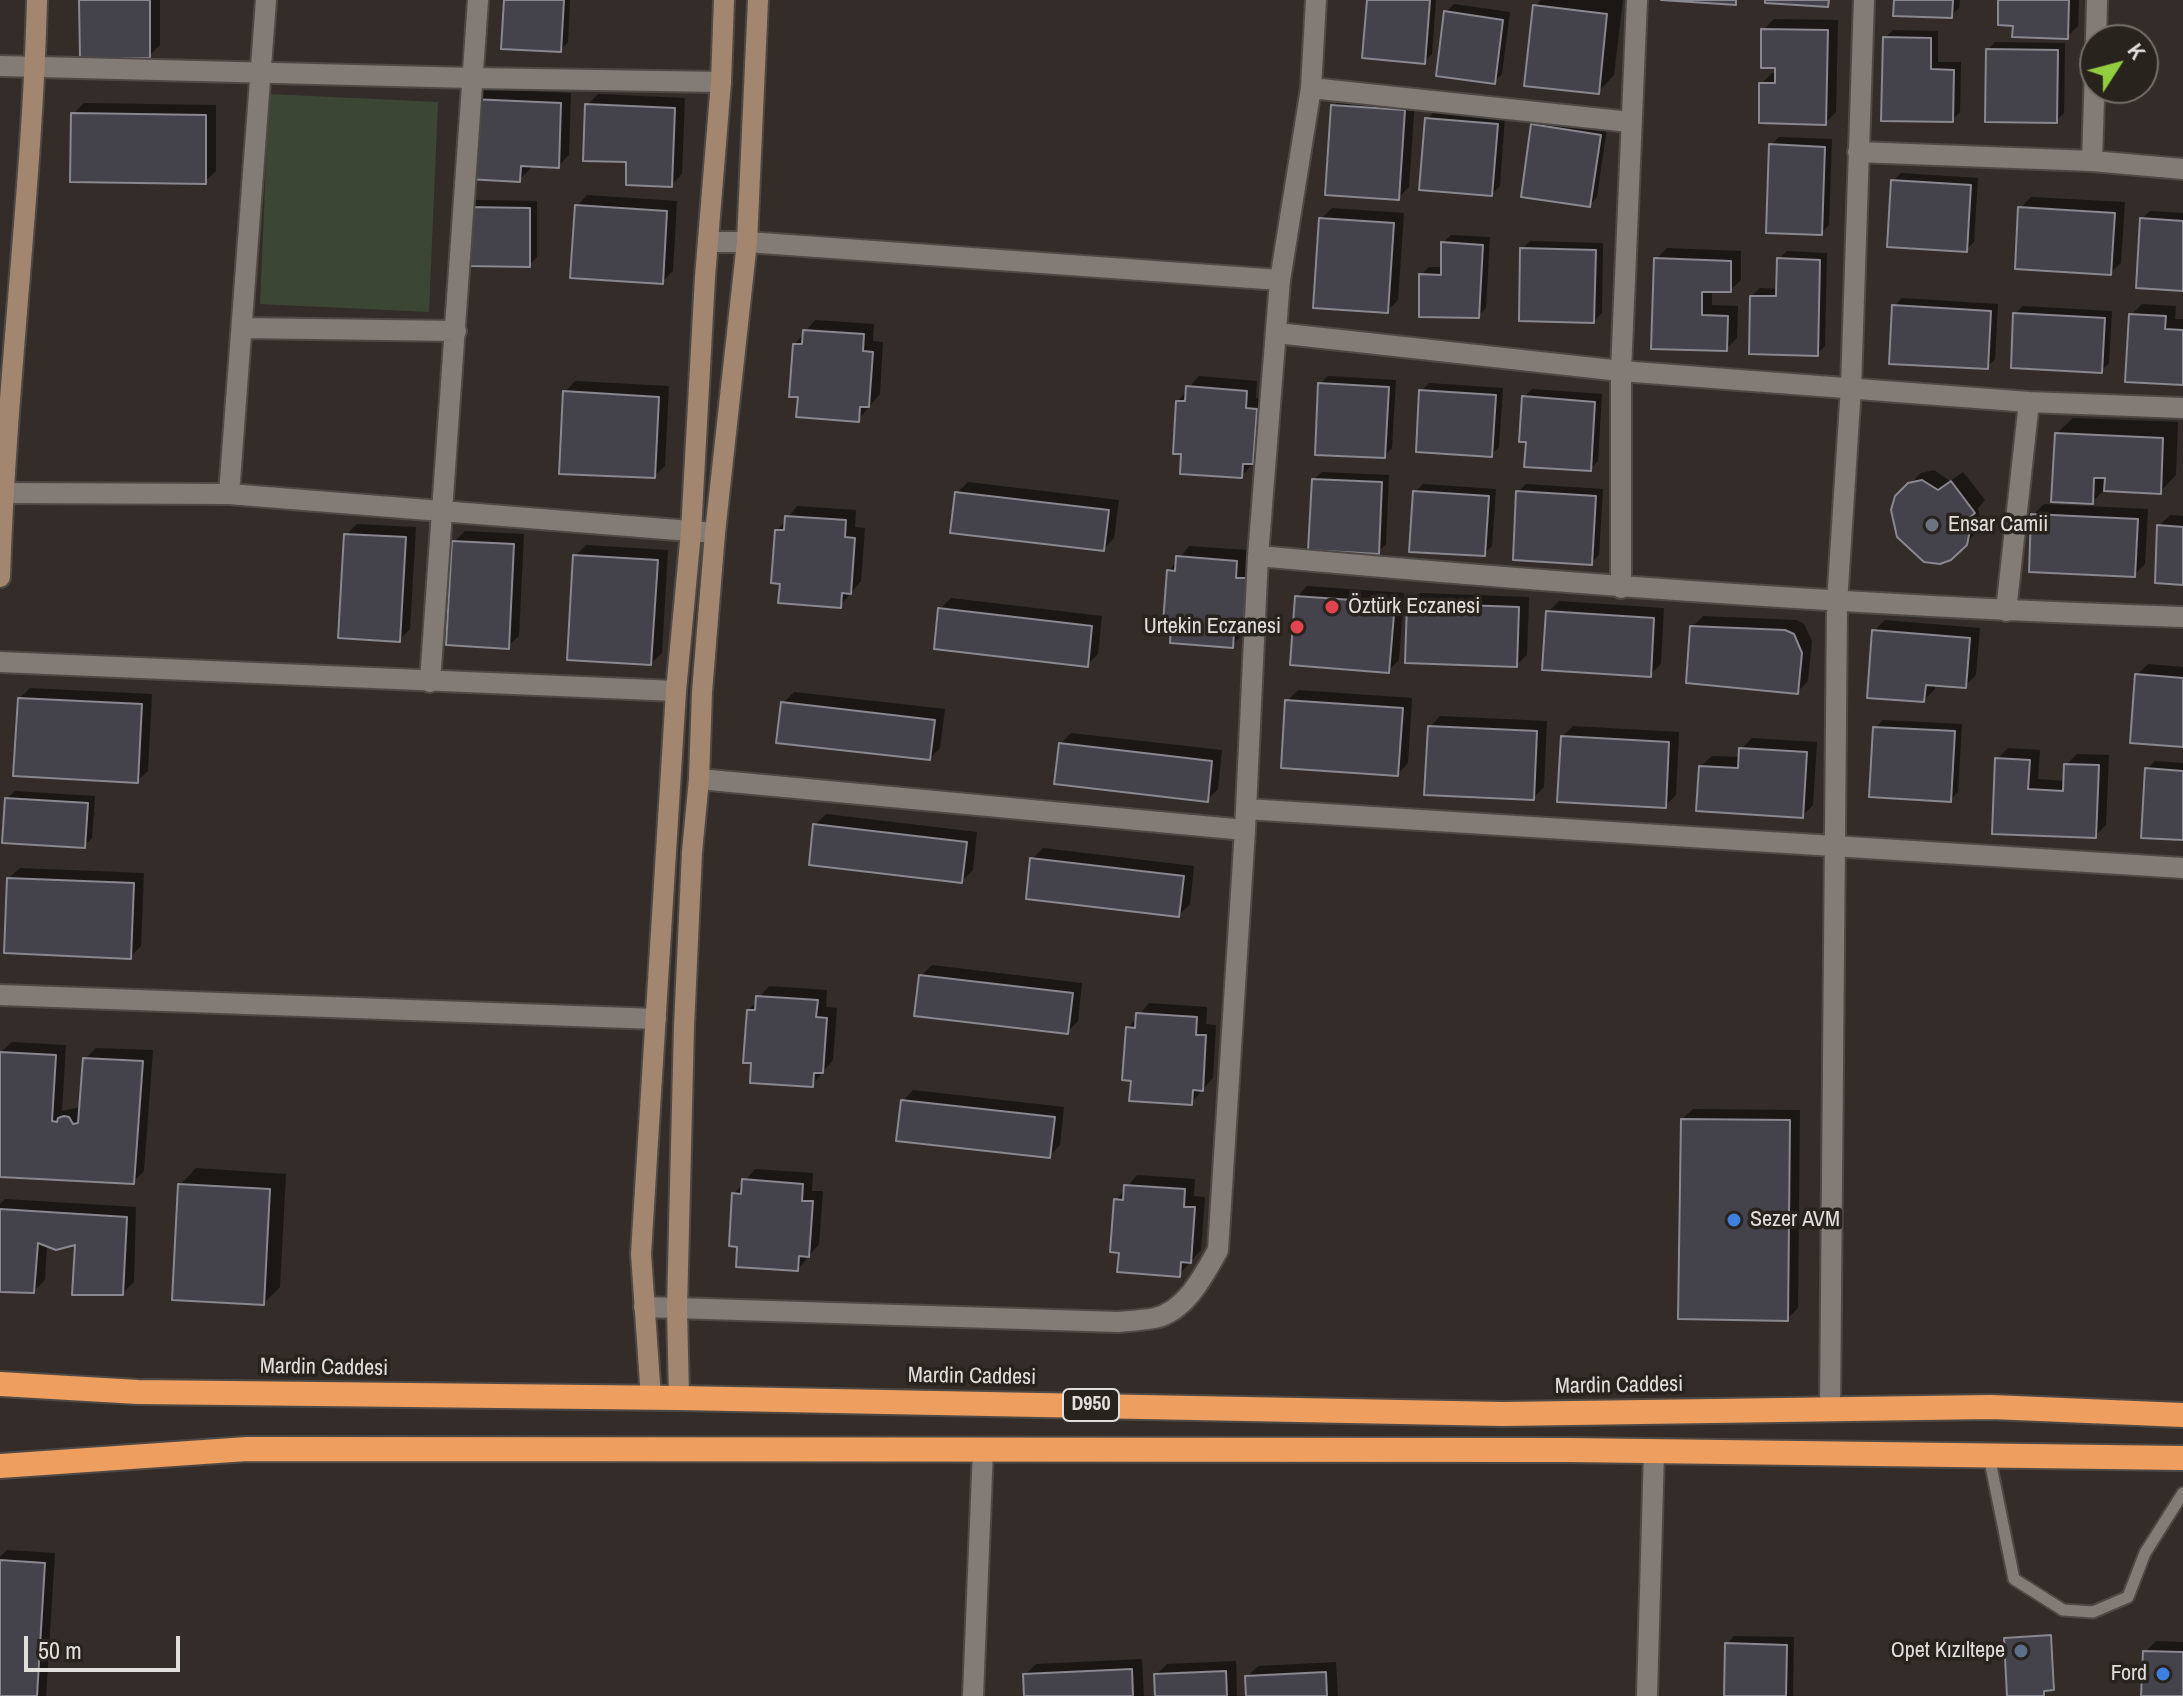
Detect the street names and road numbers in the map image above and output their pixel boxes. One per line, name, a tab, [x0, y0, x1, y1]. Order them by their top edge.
street label: Mardin Caddesi	[260, 1354, 388, 1382]
street label: Mardin Caddesi	[908, 1363, 1036, 1391]
street label: Mardin Caddesi	[1555, 1372, 1683, 1400]
road number: D950	[1063, 1389, 1119, 1421]

